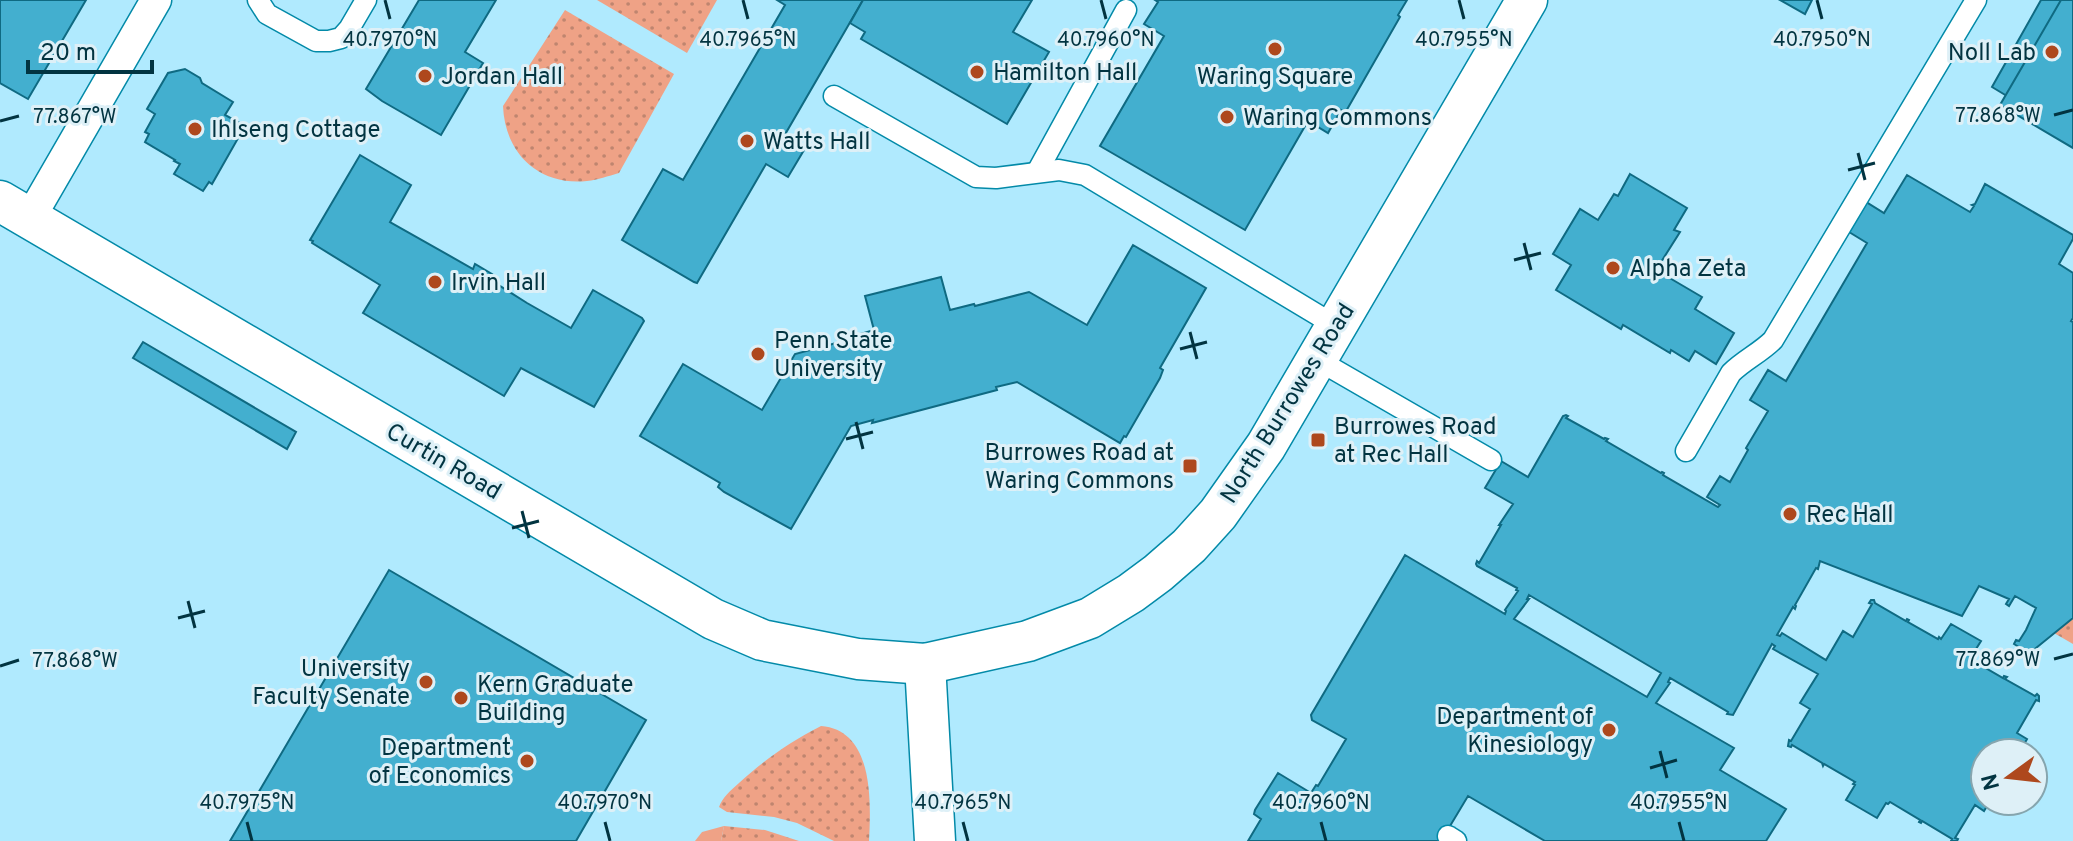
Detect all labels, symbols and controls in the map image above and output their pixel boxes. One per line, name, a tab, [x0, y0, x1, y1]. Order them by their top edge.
scale bar	[28, 24, 152, 74]
text: 40.7970°N	[343, 28, 437, 54]
text: 40.7965°N	[700, 28, 796, 54]
text: 40.7960°N	[1057, 28, 1155, 54]
text: 40.7955°N	[1415, 28, 1513, 54]
text: 40.7950°N	[1773, 28, 1871, 54]
text: 20 m	[40, 39, 96, 69]
place label: Noll Lab	[1948, 39, 2036, 69]
marker: Waring Square	[1266, 40, 1284, 58]
marker: Noll Lab	[2043, 43, 2061, 61]
place label: Hamilton Hall	[993, 59, 1137, 89]
place label: Jordan Hall	[441, 63, 563, 93]
marker: Hamilton Hall	[968, 63, 986, 81]
place label: Waring Square	[1197, 63, 1353, 93]
marker: Jordan Hall	[416, 67, 434, 85]
place label: Waring Commons	[1243, 104, 1432, 134]
text: 77.868°W	[1955, 104, 2041, 130]
text: 77.867°W	[33, 105, 117, 131]
marker: Waring Commons	[1218, 108, 1236, 126]
place label: Ihlseng Cottage	[211, 116, 380, 146]
marker: Ihlseng Cottage	[186, 120, 204, 138]
place label: Watts Hall	[763, 128, 871, 158]
marker: Watts Hall	[738, 132, 756, 150]
place label: Alpha Zeta	[1629, 255, 1746, 285]
marker: Alpha Zeta	[1604, 259, 1622, 277]
place label: Irvin Hall	[451, 269, 546, 299]
marker: Irvin Hall	[426, 273, 444, 291]
street label: North Burrowes Road	[1215, 298, 1362, 510]
place label: Penn State University	[774, 327, 892, 385]
marker: Penn State University	[749, 345, 767, 363]
place label: Burrowes Road at Rec Hall	[1334, 413, 1497, 471]
street label: Curtin Road	[380, 418, 506, 508]
marker: Burrowes Road at Rec Hall	[1309, 431, 1327, 449]
place label: Burrowes Road at Waring Commons	[984, 439, 1174, 497]
marker: Burrowes Road at Waring Commons	[1181, 457, 1199, 475]
place label: Rec Hall	[1806, 501, 1894, 531]
marker: Rec Hall	[1781, 505, 1799, 523]
text: 77.869°W	[1956, 648, 2040, 674]
text: 77.868°W	[32, 649, 118, 675]
place label: University Faculty Senate	[252, 655, 410, 713]
place label: Kern Graduate Building	[477, 671, 633, 729]
marker: University Faculty Senate	[417, 673, 435, 691]
marker: Kern Graduate Building	[452, 689, 470, 707]
place label: Department of Kinesiology	[1436, 703, 1593, 761]
marker: Department of Kinesiology	[1600, 721, 1618, 739]
place label: Department of Economics	[369, 734, 511, 792]
north arrow	[1969, 737, 2049, 817]
marker: Department of Economics	[518, 752, 536, 770]
text: N	[1977, 770, 2007, 793]
text: 40.7975°N	[200, 791, 294, 817]
text: 40.7970°N	[558, 791, 652, 817]
text: 40.7965°N	[915, 791, 1011, 817]
text: 40.7960°N	[1272, 791, 1370, 817]
text: 40.7955°N	[1630, 791, 1728, 817]

